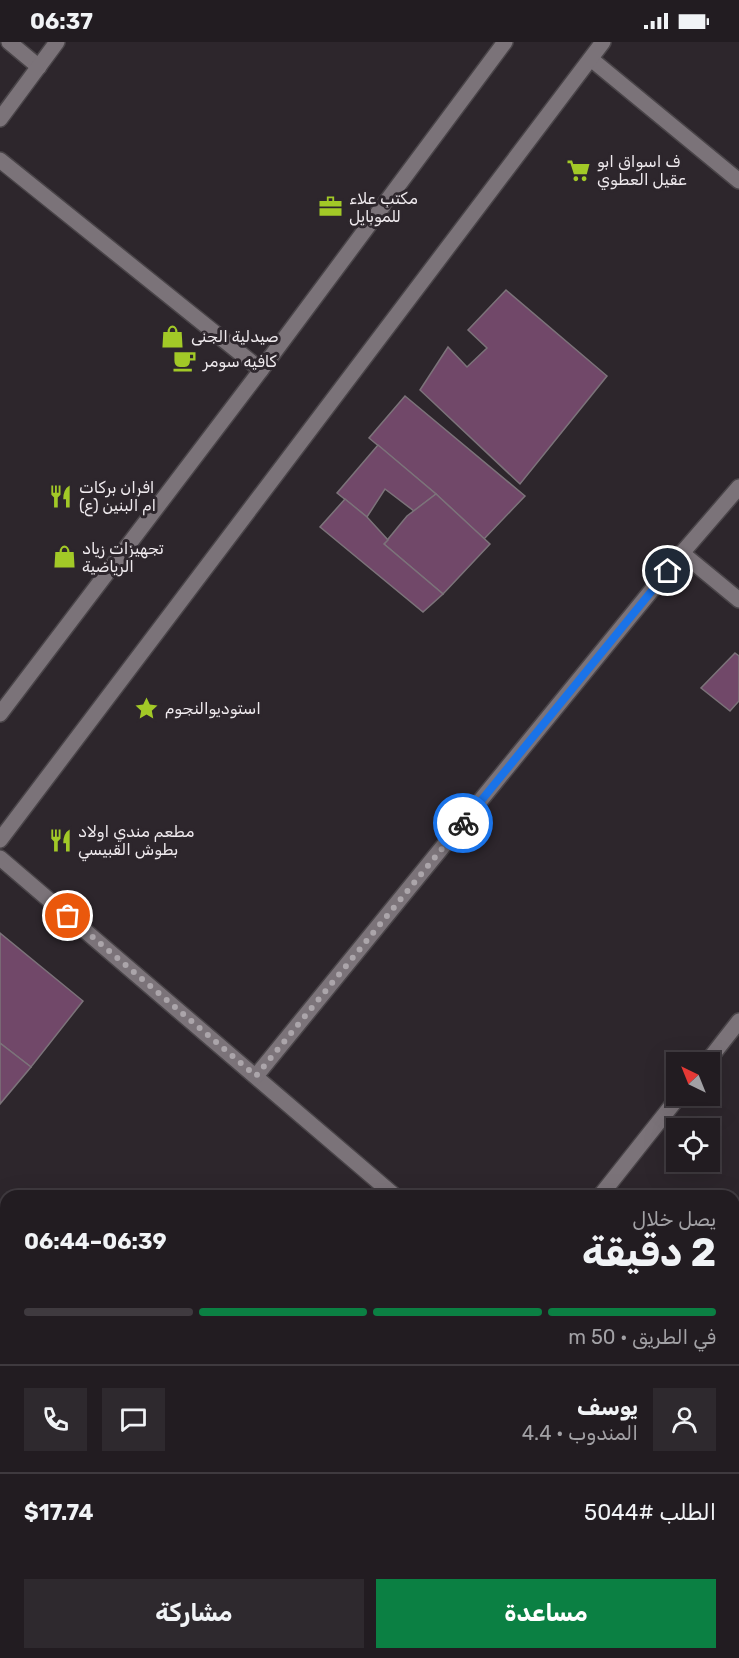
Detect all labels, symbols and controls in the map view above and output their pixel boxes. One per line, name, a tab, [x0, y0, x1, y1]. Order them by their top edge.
text: 06:37	[30, 8, 93, 35]
place label: ف اسواق ابو عقيل العطوي	[597, 152, 687, 191]
supermarket icon: ف اسواق ابو عقيل العطوي	[566, 157, 592, 183]
place label: مكتب علاء للموبايل	[349, 189, 418, 227]
office icon: مكتب علاء للموبايل	[318, 194, 344, 220]
shop icon: صيدلية الجنى	[160, 323, 186, 349]
place label: صيدلية الجنى	[191, 327, 279, 346]
cafe icon: كافيه سومر	[172, 348, 198, 374]
place label: كافيه سومر	[202, 352, 277, 372]
place label: افران بركات ام البنين (ع)	[79, 478, 156, 517]
restaurant icon: افران بركات ام البنين (ع)	[48, 483, 74, 509]
place label: تجهيزات زياد الرياضية	[82, 539, 164, 577]
shop icon: تجهيزات زياد الرياضية	[51, 544, 77, 570]
pin	[642, 545, 693, 596]
icon: home	[651, 554, 684, 587]
place icon: استوديوالنجوم	[134, 695, 160, 721]
place label: استوديوالنجوم	[165, 699, 261, 719]
courier	[433, 793, 493, 853]
icon: bike	[447, 807, 480, 840]
place label: مطعم مندي اولاد بطوش القبيسي	[78, 822, 194, 862]
restaurant icon: مطعم مندي اولاد بطوش القبيسي	[47, 827, 73, 853]
pin	[42, 890, 93, 941]
icon: bag	[51, 899, 84, 932]
north arrow	[666, 1052, 720, 1106]
map controls	[666, 1052, 720, 1172]
button: locate	[666, 1118, 720, 1172]
text: يصل خلال	[632, 1207, 716, 1231]
text: 06:39–06:44	[24, 1228, 167, 1255]
text: 2 دقيقة	[582, 1230, 716, 1276]
text: في الطريق · 50 m	[568, 1325, 716, 1349]
button: phone	[24, 1388, 87, 1451]
button: chat	[102, 1388, 165, 1451]
button: person	[653, 1388, 716, 1451]
text: يوسف	[577, 1394, 638, 1421]
text: المندوب · 4.4	[522, 1421, 638, 1445]
text: $17.74	[24, 1499, 94, 1526]
text: الطلب #5044	[584, 1499, 716, 1526]
button: مشاركة	[24, 1579, 364, 1648]
button: مساعدة	[376, 1579, 716, 1648]

